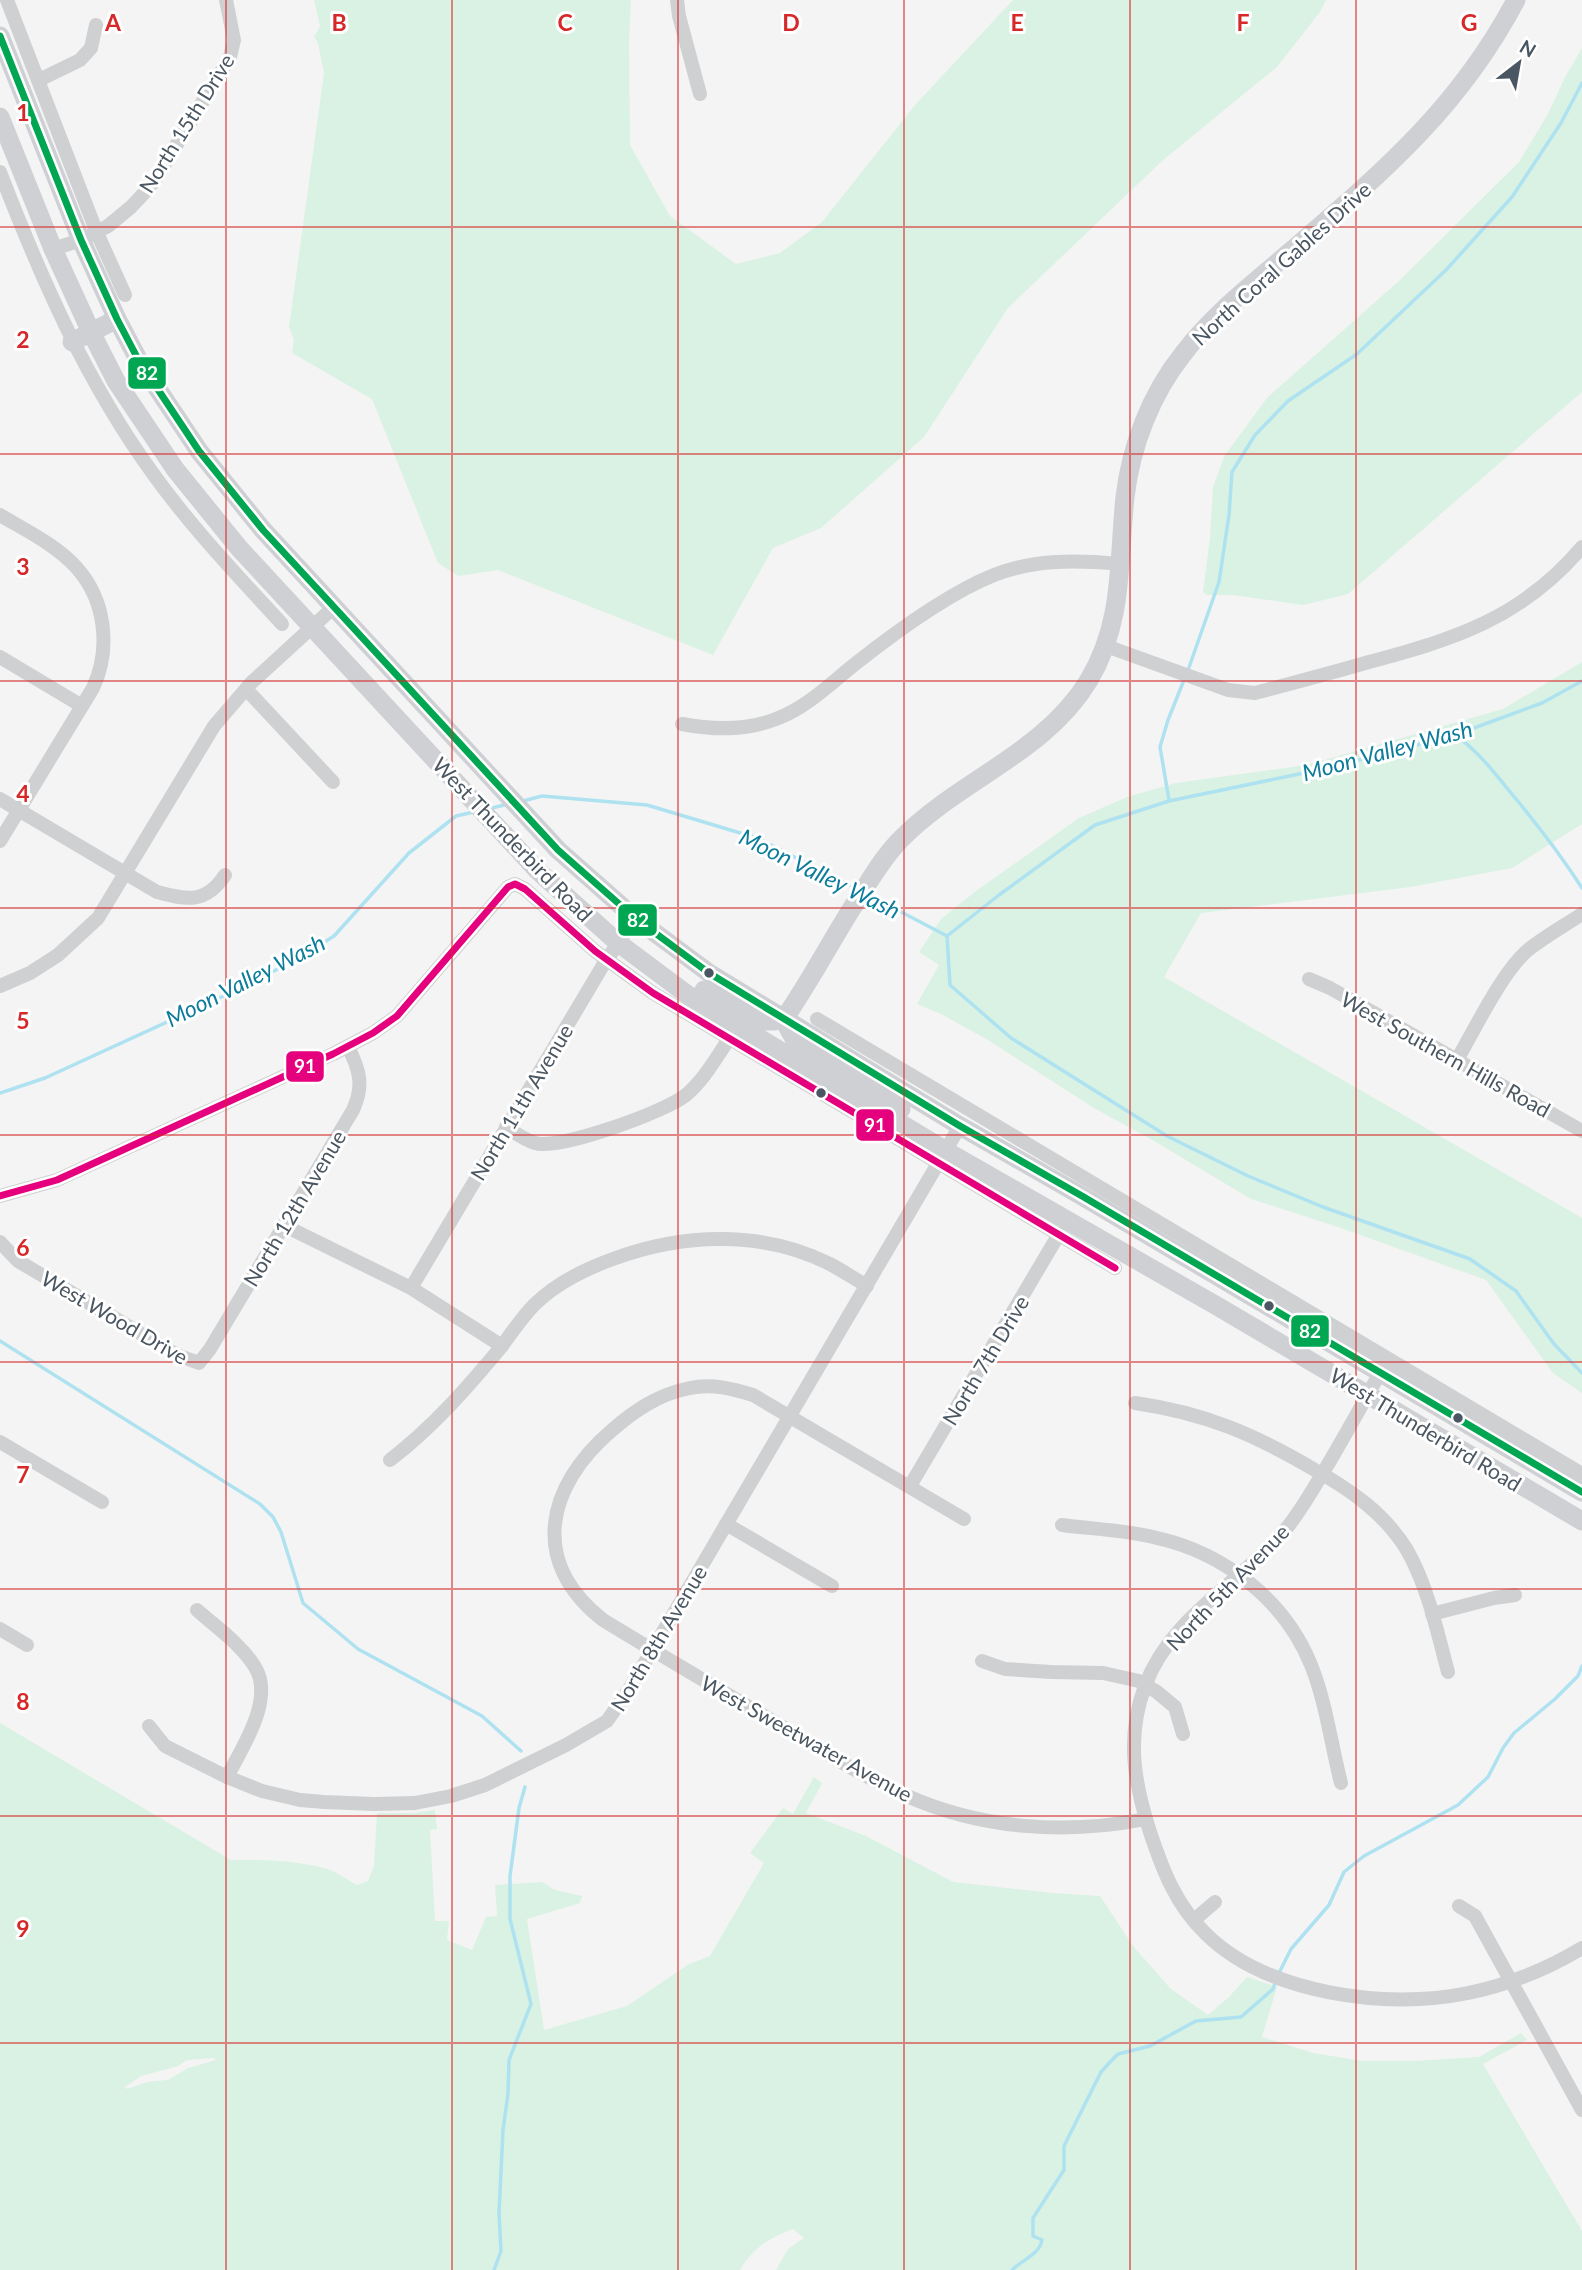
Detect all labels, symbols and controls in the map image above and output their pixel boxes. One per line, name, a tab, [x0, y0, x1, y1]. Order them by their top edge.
text: A	[104, 8, 122, 36]
text: B	[331, 8, 347, 36]
text: C	[557, 8, 573, 36]
text: D	[782, 8, 800, 36]
text: E	[1010, 8, 1024, 36]
text: F	[1236, 8, 1250, 36]
text: G	[1461, 8, 1477, 36]
north arrow	[1484, 28, 1554, 98]
text: N	[1516, 34, 1540, 62]
street label: North 15th Drive	[133, 49, 239, 197]
text: 1	[16, 98, 30, 126]
street label: North Coral Gables Drive	[1186, 176, 1376, 350]
text: 2	[16, 325, 30, 353]
line badge: 82	[127, 356, 167, 390]
text: 82	[136, 361, 158, 384]
text: 3	[16, 552, 30, 580]
water label: Moon Valley Wash	[1299, 714, 1475, 786]
street label: West Thunderbird Road	[428, 752, 598, 926]
text: 4	[16, 779, 30, 807]
water label: Moon Valley Wash	[735, 822, 905, 924]
line badge: 82	[617, 903, 658, 937]
text: 82	[627, 908, 649, 931]
water label: Moon Valley Wash	[161, 928, 329, 1032]
unlabelled marker	[702, 966, 716, 980]
street label: West Southern Hills Road	[1337, 986, 1555, 1122]
text: 5	[16, 1006, 30, 1034]
street label: North 11th Avenue	[465, 1019, 577, 1185]
line badge: 91	[285, 1050, 325, 1083]
text: 91	[294, 1054, 316, 1077]
unlabelled marker	[814, 1086, 828, 1100]
line badge: 91	[855, 1108, 895, 1142]
text: 91	[864, 1113, 886, 1136]
street label: North 12th Avenue	[238, 1125, 350, 1291]
text: 6	[16, 1233, 30, 1261]
street label: West Wood Drive	[37, 1265, 193, 1369]
street label: North 7th Drive	[936, 1291, 1034, 1429]
unlabelled marker	[1262, 1299, 1276, 1313]
line badge: 82	[1290, 1314, 1330, 1348]
text: 82	[1299, 1319, 1321, 1342]
street label: West Thunderbird Road	[1326, 1362, 1526, 1496]
unlabelled marker	[1451, 1411, 1465, 1425]
text: 7	[16, 1460, 30, 1488]
street label: North 5th Avenue	[1161, 1519, 1293, 1655]
street label: North 8th Avenue	[605, 1561, 711, 1715]
street label: West Sweetwater Avenue	[697, 1670, 917, 1806]
text: 8	[16, 1687, 30, 1715]
text: 9	[16, 1914, 30, 1942]

